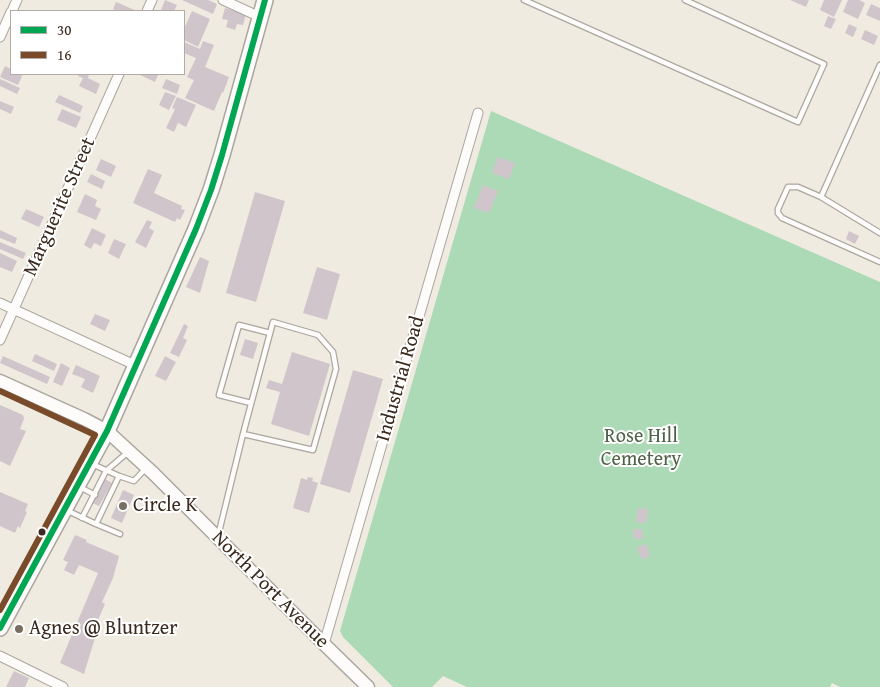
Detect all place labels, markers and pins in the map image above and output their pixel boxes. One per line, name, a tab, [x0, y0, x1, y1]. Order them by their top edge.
place label: Circle K	[133, 494, 197, 518]
marker: Circle K	[117, 500, 129, 512]
unlabelled marker	[37, 527, 47, 537]
place label: Agnes @ Bluntzer	[29, 617, 177, 641]
marker: Agnes @ Bluntzer	[13, 623, 25, 635]

